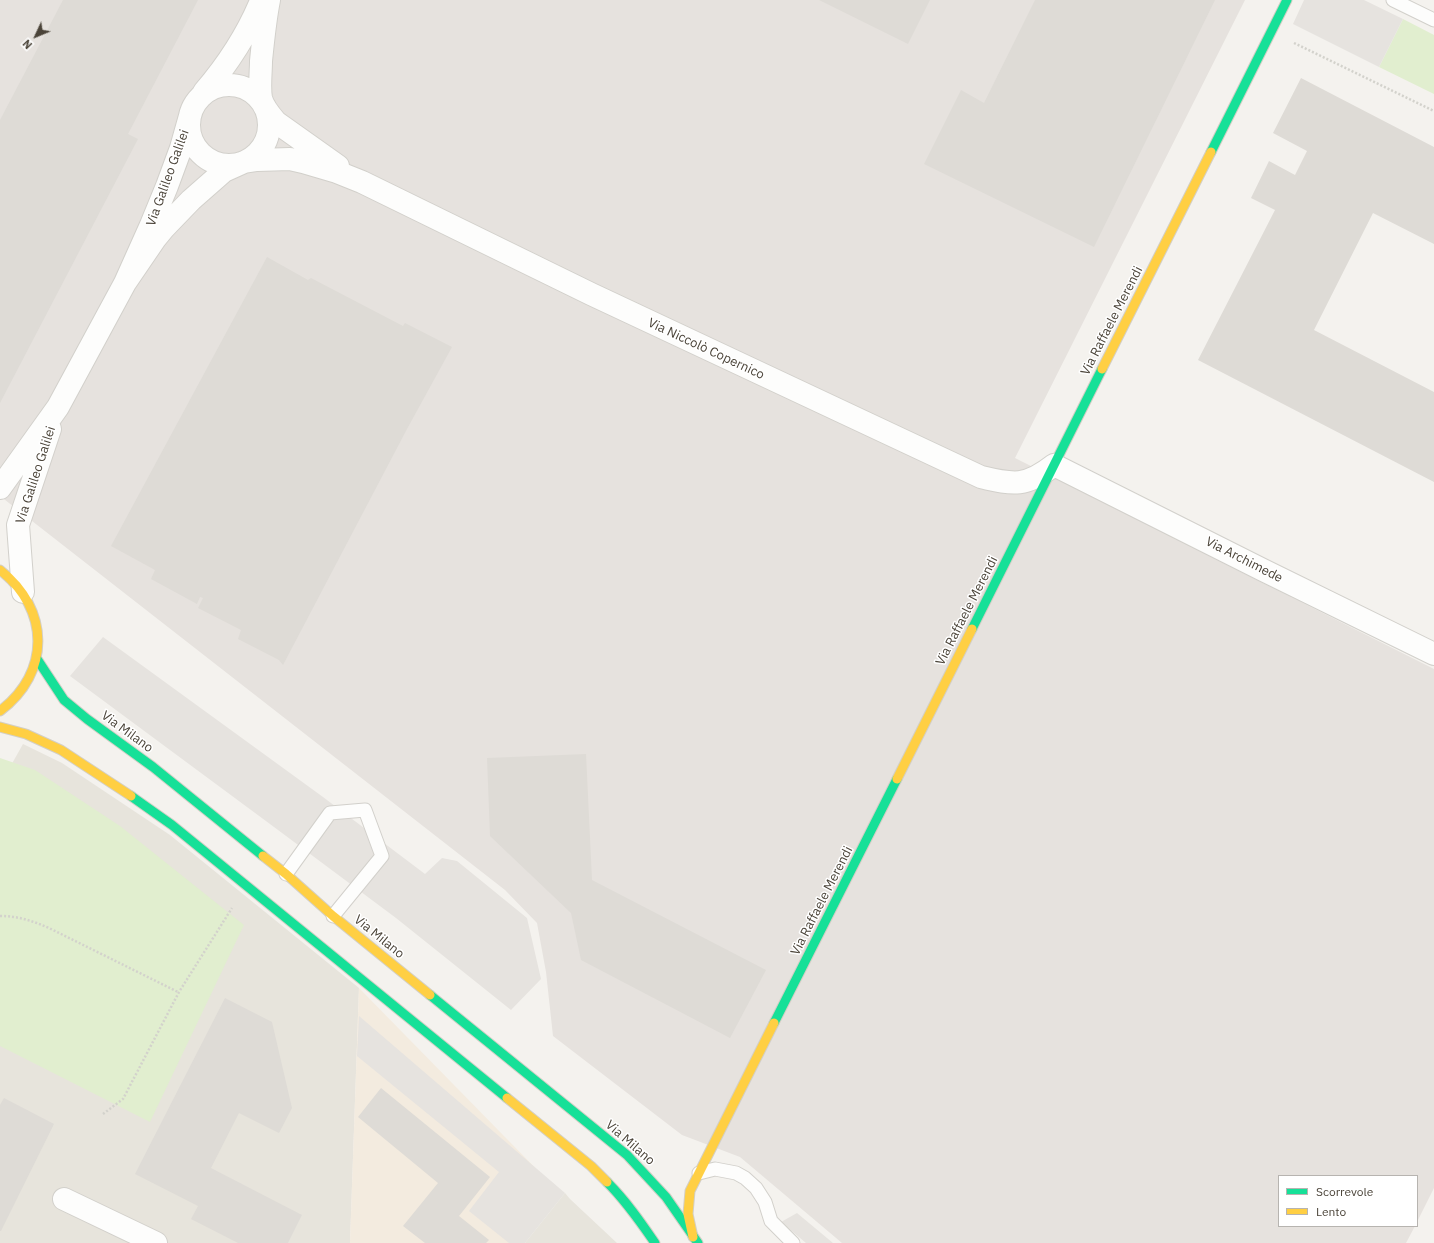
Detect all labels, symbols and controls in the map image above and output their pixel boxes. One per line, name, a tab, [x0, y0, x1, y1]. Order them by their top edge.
north arrow	[16, 16, 56, 56]
text: N	[20, 37, 35, 52]
street label: Via Galileo Galilei	[143, 128, 193, 228]
street label: Via Raffaele Merendi	[1078, 264, 1146, 378]
street label: Via Niccolò Copernico	[645, 315, 767, 383]
street label: Via Galileo Galilei	[13, 424, 59, 526]
street label: Via Archimede	[1203, 534, 1285, 586]
street label: Via Raffaele Merendi	[933, 554, 1001, 668]
street label: Via Milano	[98, 708, 156, 756]
street label: Via Raffaele Merendi	[788, 844, 856, 958]
street label: Via Milano	[351, 912, 407, 962]
street label: Via Milano	[602, 1117, 658, 1169]
legend	[1278, 1175, 1418, 1227]
text: Scorrevole	[1316, 1184, 1373, 1199]
text: Lento	[1316, 1204, 1346, 1219]

